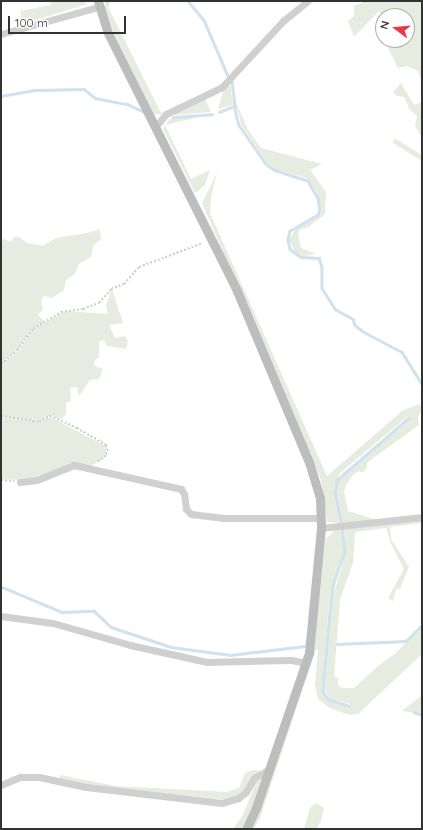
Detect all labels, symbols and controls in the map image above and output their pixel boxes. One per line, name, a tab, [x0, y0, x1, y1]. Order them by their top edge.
scale bar	[10, 8, 128, 34]
north arrow	[375, 8, 415, 48]
text: 100 m	[15, 15, 48, 30]
text: N	[377, 19, 392, 31]

